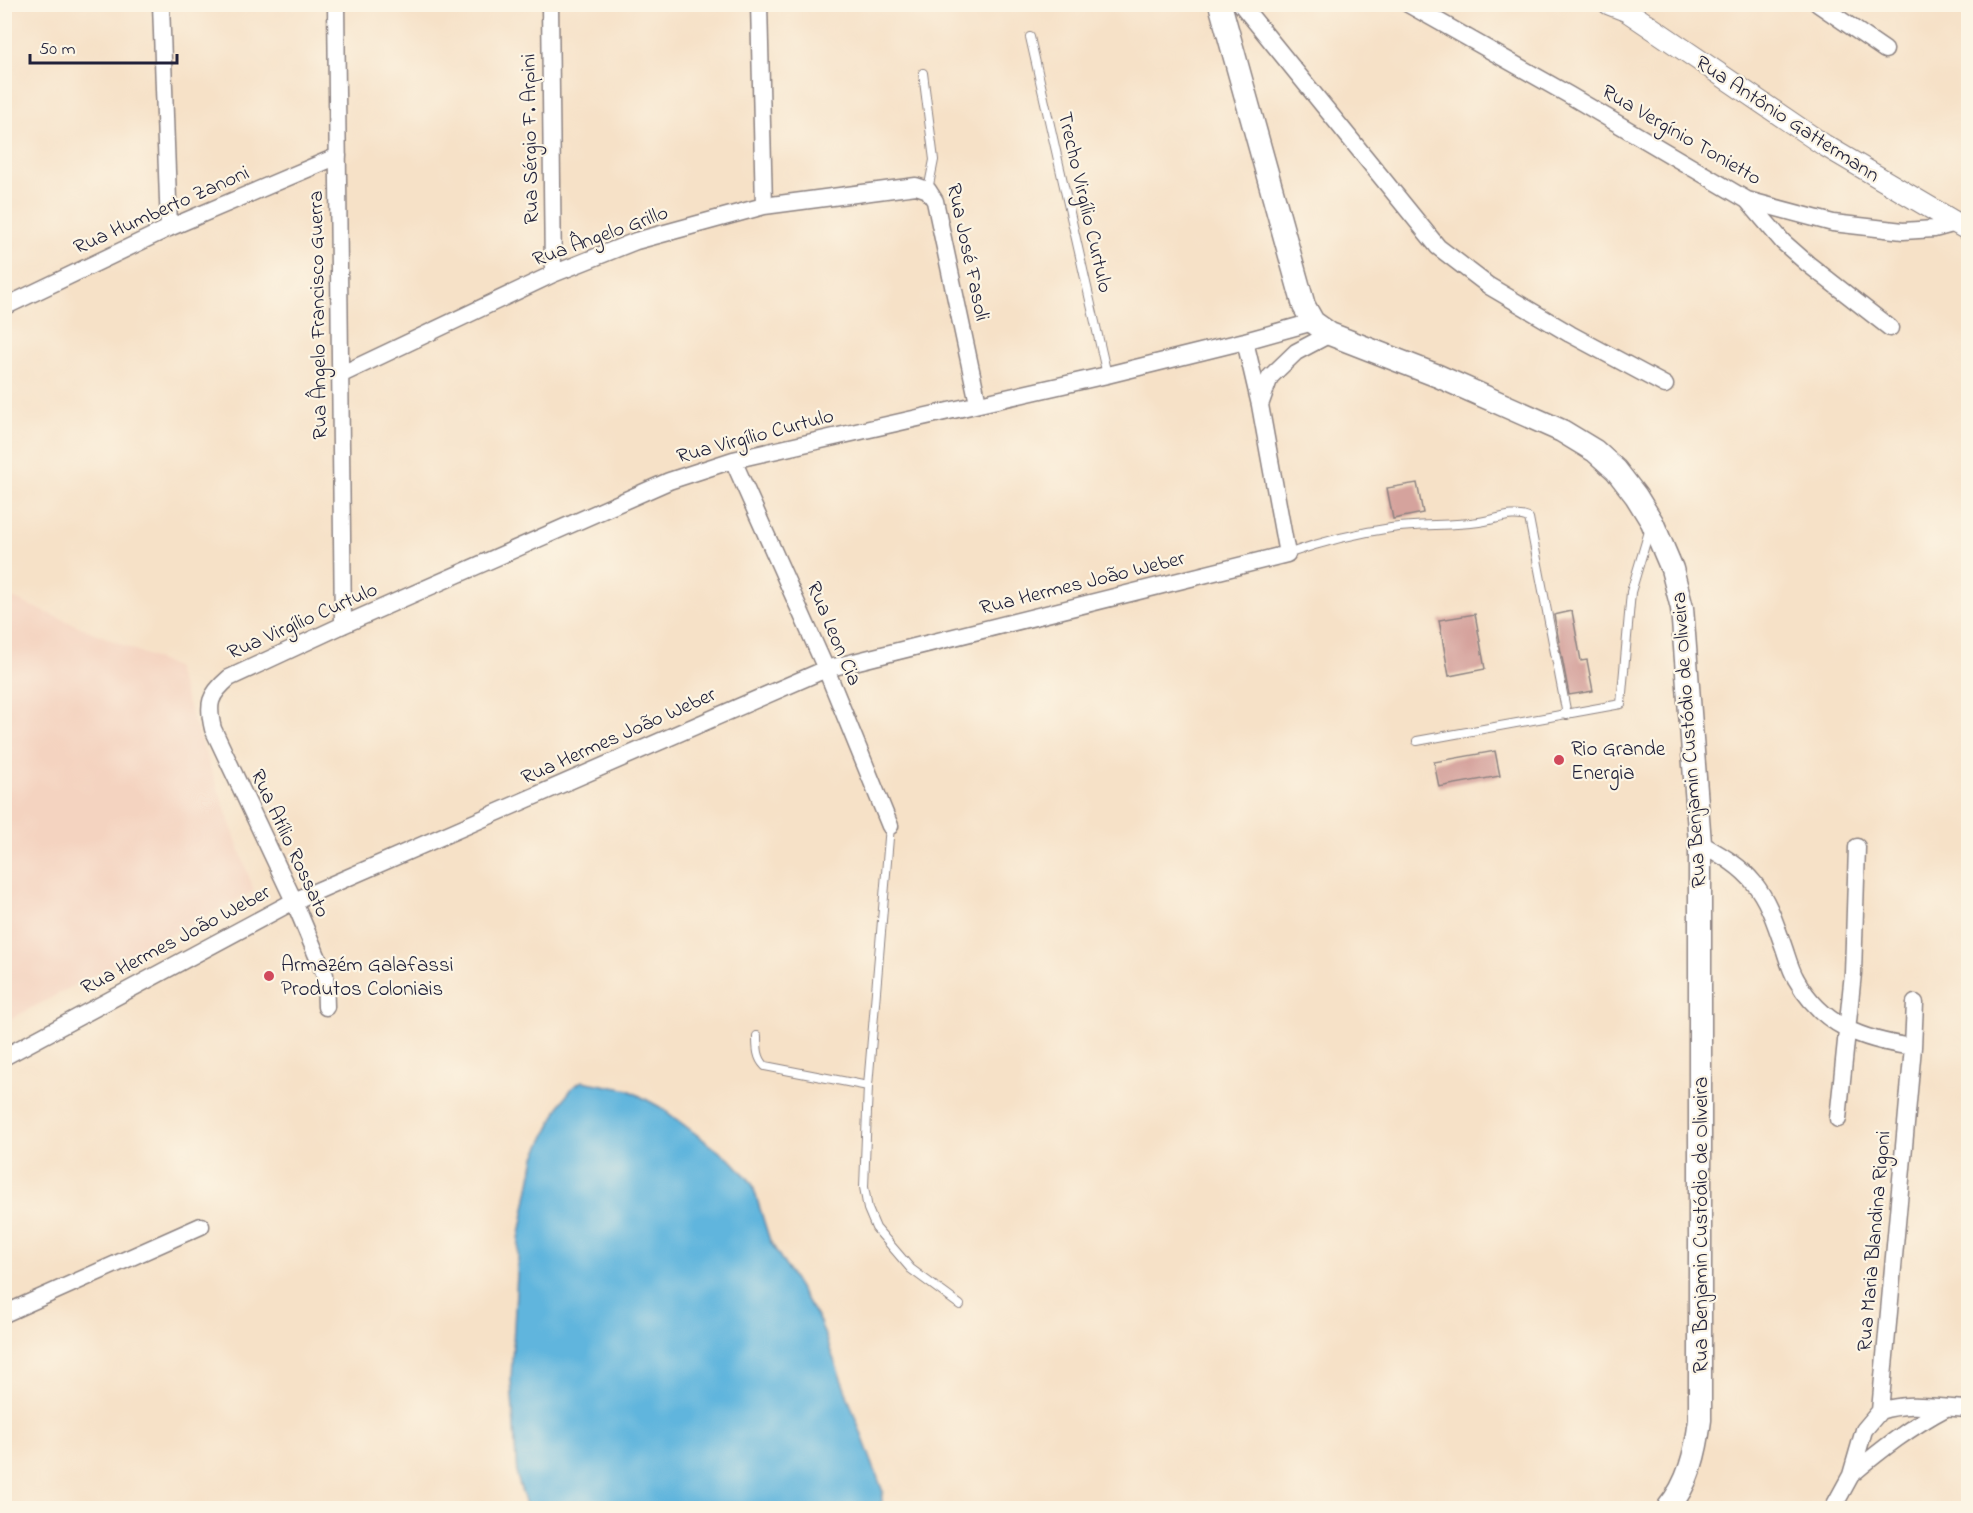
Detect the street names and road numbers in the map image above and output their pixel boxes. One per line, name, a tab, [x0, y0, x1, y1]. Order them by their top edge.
street label: Rua Antônio Gattermann	[1689, 49, 1885, 191]
street label: Rua Sérgio F. Arpini	[515, 53, 549, 225]
street label: Rua Vergínio Tonietto	[1594, 78, 1767, 196]
street label: Trecho Virgílio Curtulo	[1047, 109, 1119, 296]
street label: Rua Humberto Zanoni	[69, 159, 254, 263]
street label: Rua José Fasoli	[938, 181, 996, 324]
street label: Rua Ângelo Francisco Guerra	[300, 190, 338, 440]
street label: Rua Ângelo Grillo	[528, 197, 673, 277]
street label: Rua Virgílio Curtulo	[674, 402, 838, 474]
street label: Rua Hermes João Weber	[977, 544, 1189, 624]
street label: Rua Virgílio Curtulo	[223, 575, 384, 670]
street label: Rua Leon Cia	[798, 577, 869, 691]
street label: Rua Benjamin Custódio de Oliveira	[1665, 591, 1715, 889]
street label: Rua Hermes João Weber	[517, 680, 722, 793]
street label: Rua Atílio Rossato	[242, 765, 337, 923]
street label: Rua Hermes João Weber	[76, 878, 276, 1003]
street label: Rua Benjamin Custódio de Oliveira	[1687, 1077, 1717, 1373]
street label: Rua Maria Blandina Rigoni	[1850, 1129, 1902, 1353]

